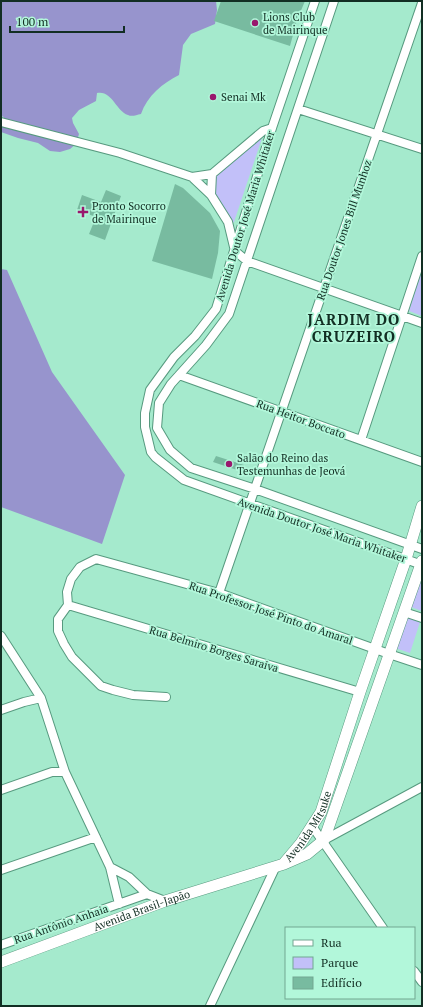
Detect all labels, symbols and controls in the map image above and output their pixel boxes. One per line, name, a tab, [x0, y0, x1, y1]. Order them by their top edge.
scale bar	[10, 8, 124, 34]
place label: Lions Club de Mairinque	[263, 10, 328, 37]
text: 100 m	[16, 14, 49, 29]
marker: Lions Club de Mairinque	[250, 18, 260, 28]
place label: Senai Mk	[221, 90, 266, 104]
marker: Senai Mk	[208, 92, 218, 102]
street label: Avenida Doutor José Maria Whitaker	[212, 128, 278, 303]
street label: Rua Doutor Jones Bill Munhoz	[313, 158, 375, 302]
place label: Pronto Socorro de Mairinque	[92, 199, 166, 226]
marker: Pronto Socorro de Mairinque	[77, 206, 89, 218]
district label: JARDIM DO CRUZEIRO	[308, 309, 400, 346]
street label: Rua Heitor Boccato	[254, 396, 348, 442]
place label: Salão do Reino das Testemunhas de Jeová	[237, 451, 346, 478]
marker: Salão do Reino das Testemunhas de Jeová	[224, 459, 234, 469]
street label: Avenida Doutor José Maria Whitaker	[236, 494, 409, 566]
street label: Rua Professor José Pinto do Amaral	[187, 578, 355, 648]
street label: Rua Belmiro Borges Saraiva	[148, 623, 281, 675]
street label: Avenida Mitsuke	[281, 789, 335, 865]
street label: Avenida Brasil-Japão	[91, 887, 192, 934]
street label: Rua Antônio Anhaia	[12, 901, 110, 947]
legend	[285, 927, 415, 999]
text: Rua	[321, 935, 342, 950]
text: Parque	[321, 955, 358, 970]
text: Edifício	[321, 975, 362, 990]

